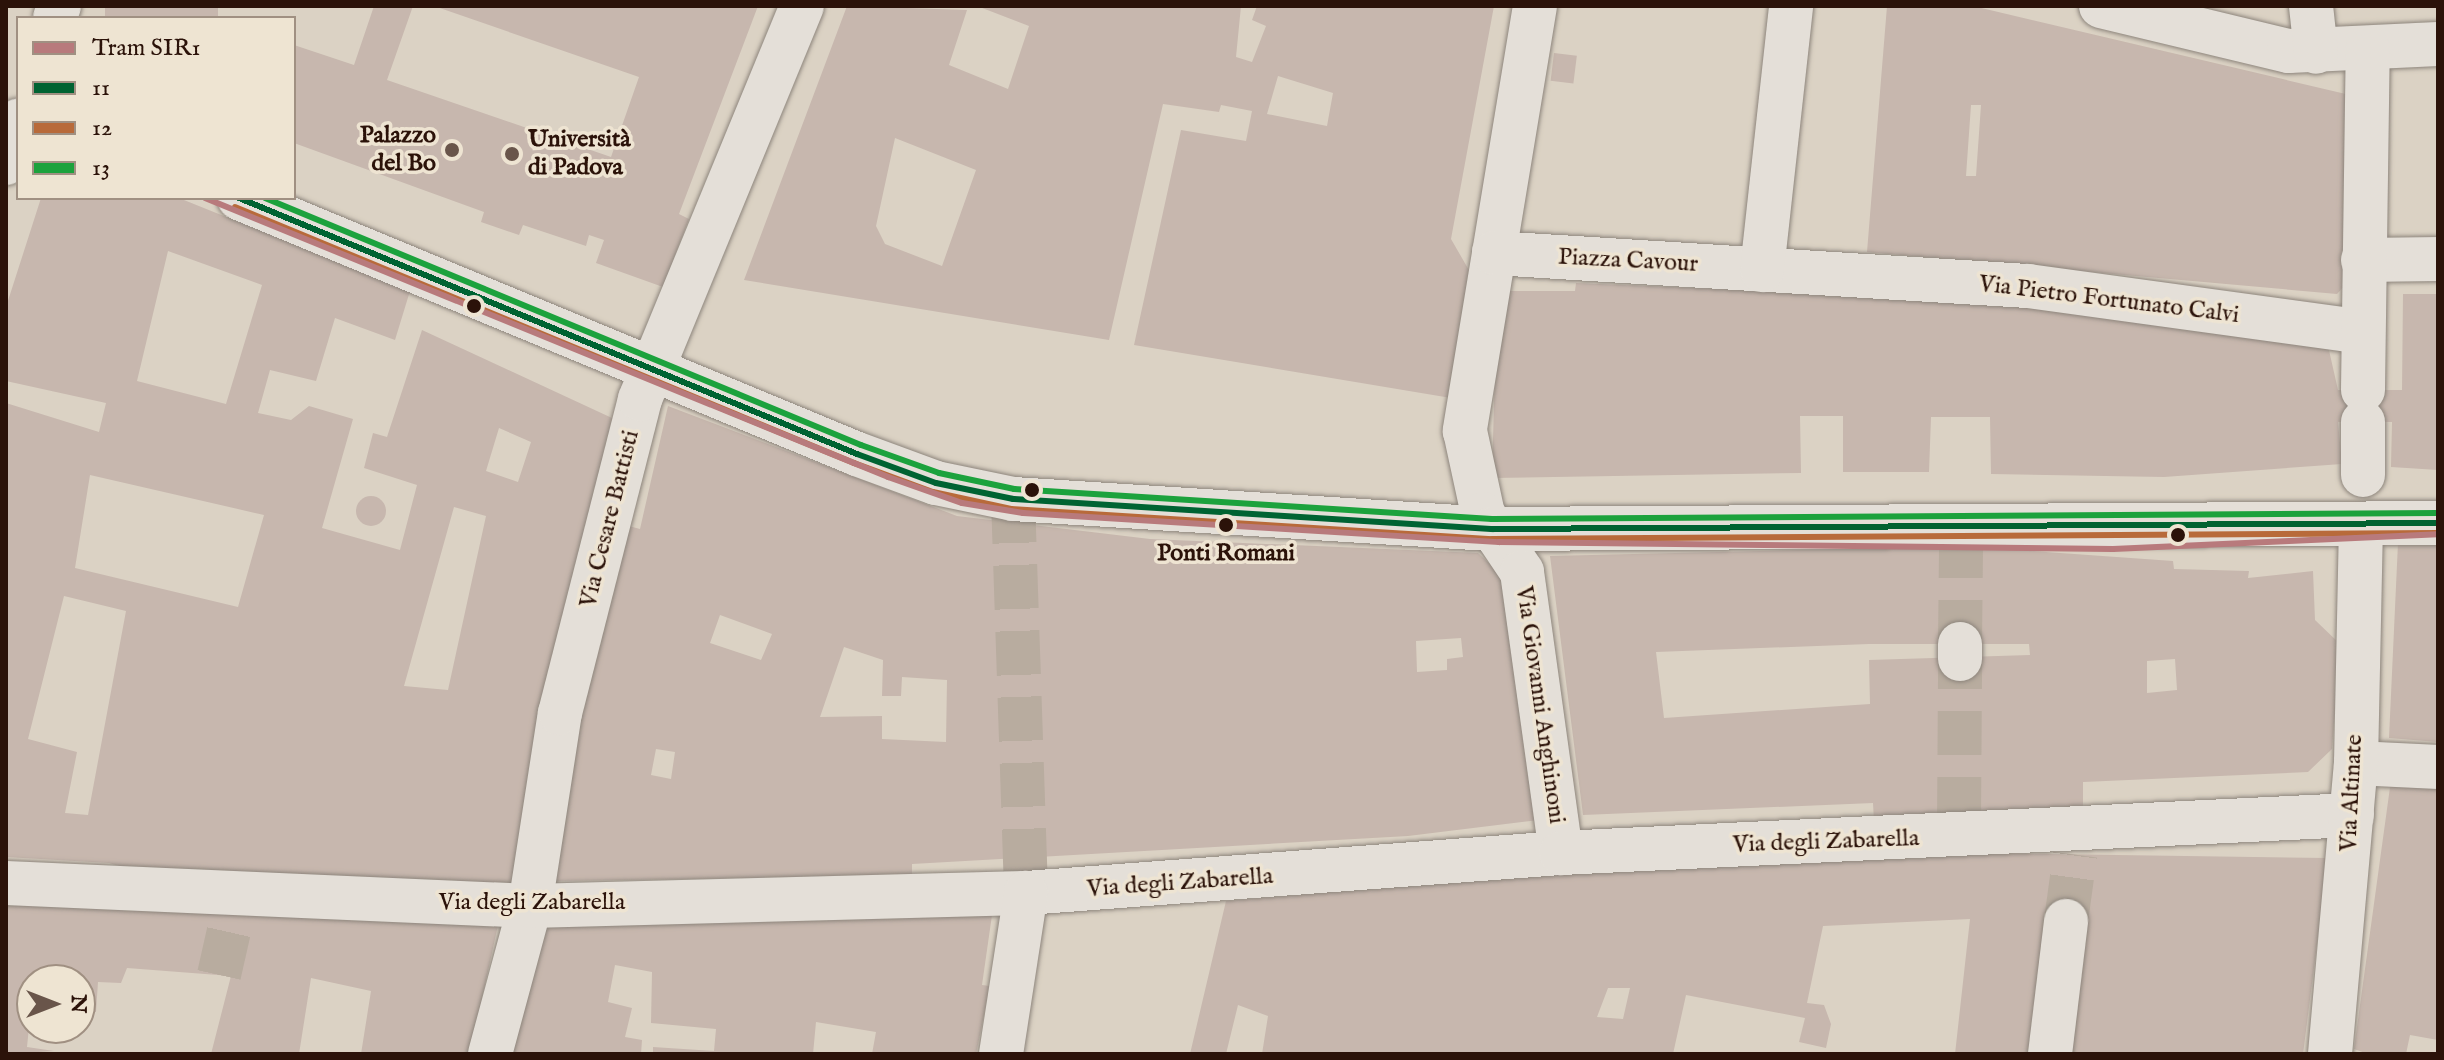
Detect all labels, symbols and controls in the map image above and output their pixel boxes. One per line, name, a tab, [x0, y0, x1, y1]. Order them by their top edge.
legend	[16, 16, 296, 200]
text: Tram SIR1	[92, 33, 200, 64]
text: 11	[92, 73, 110, 104]
text: 12	[92, 113, 112, 144]
place label: Palazzo del Bo	[360, 122, 436, 178]
place label: Università di Padova	[528, 126, 631, 182]
marker: Palazzo del Bo	[443, 141, 461, 159]
marker: Università di Padova	[503, 145, 521, 163]
text: 13	[92, 153, 110, 184]
street label: Piazza Cavour	[1557, 243, 1699, 279]
street label: Via Pietro Fortunato Calvi	[1977, 270, 2241, 330]
unlabelled marker	[466, 298, 482, 314]
street label: Via Cesare Battisti	[574, 427, 646, 611]
unlabelled marker	[1024, 482, 1040, 498]
marker: Ponti Romani	[1215, 514, 1237, 536]
unlabelled marker	[2170, 527, 2186, 543]
place label: Ponti Romani	[1157, 540, 1295, 568]
street label: Via Giovanni Anghinoni	[1509, 584, 1571, 826]
street label: Via Altinate	[2335, 734, 2369, 852]
street label: Via degli Zabarella	[1732, 824, 1920, 860]
street label: Via degli Zabarella	[1086, 862, 1274, 904]
street label: Via degli Zabarella	[439, 889, 625, 917]
north arrow	[16, 964, 96, 1044]
text: N	[64, 994, 92, 1014]

